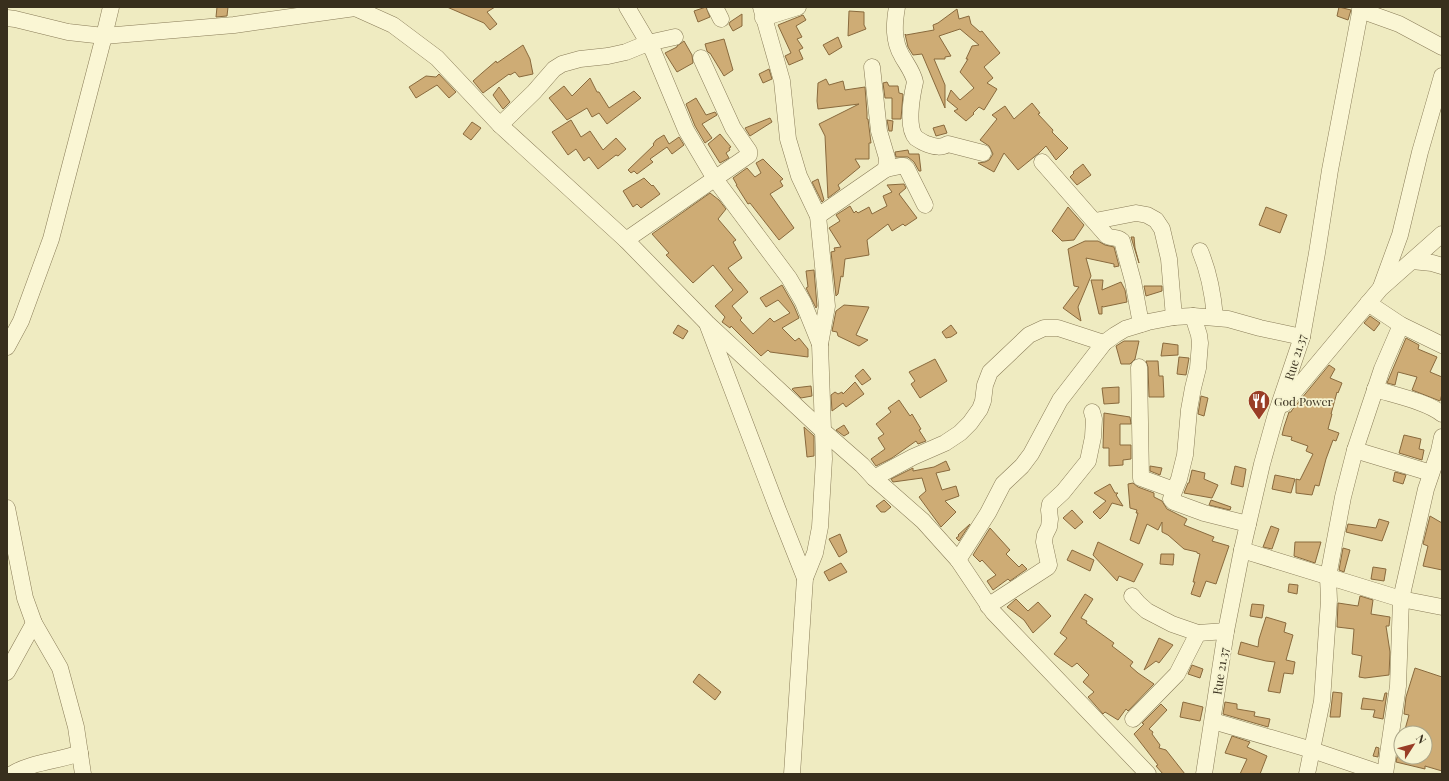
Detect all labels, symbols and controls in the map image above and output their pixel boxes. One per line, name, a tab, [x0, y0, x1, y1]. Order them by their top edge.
street label: Rue 21.37	[1280, 332, 1310, 382]
restaurant icon: God Power	[1246, 388, 1272, 421]
place label: God Power	[1274, 393, 1334, 409]
street label: Rue 21.37	[1208, 646, 1232, 696]
north arrow	[1393, 725, 1433, 765]
text: N	[1413, 731, 1430, 746]

